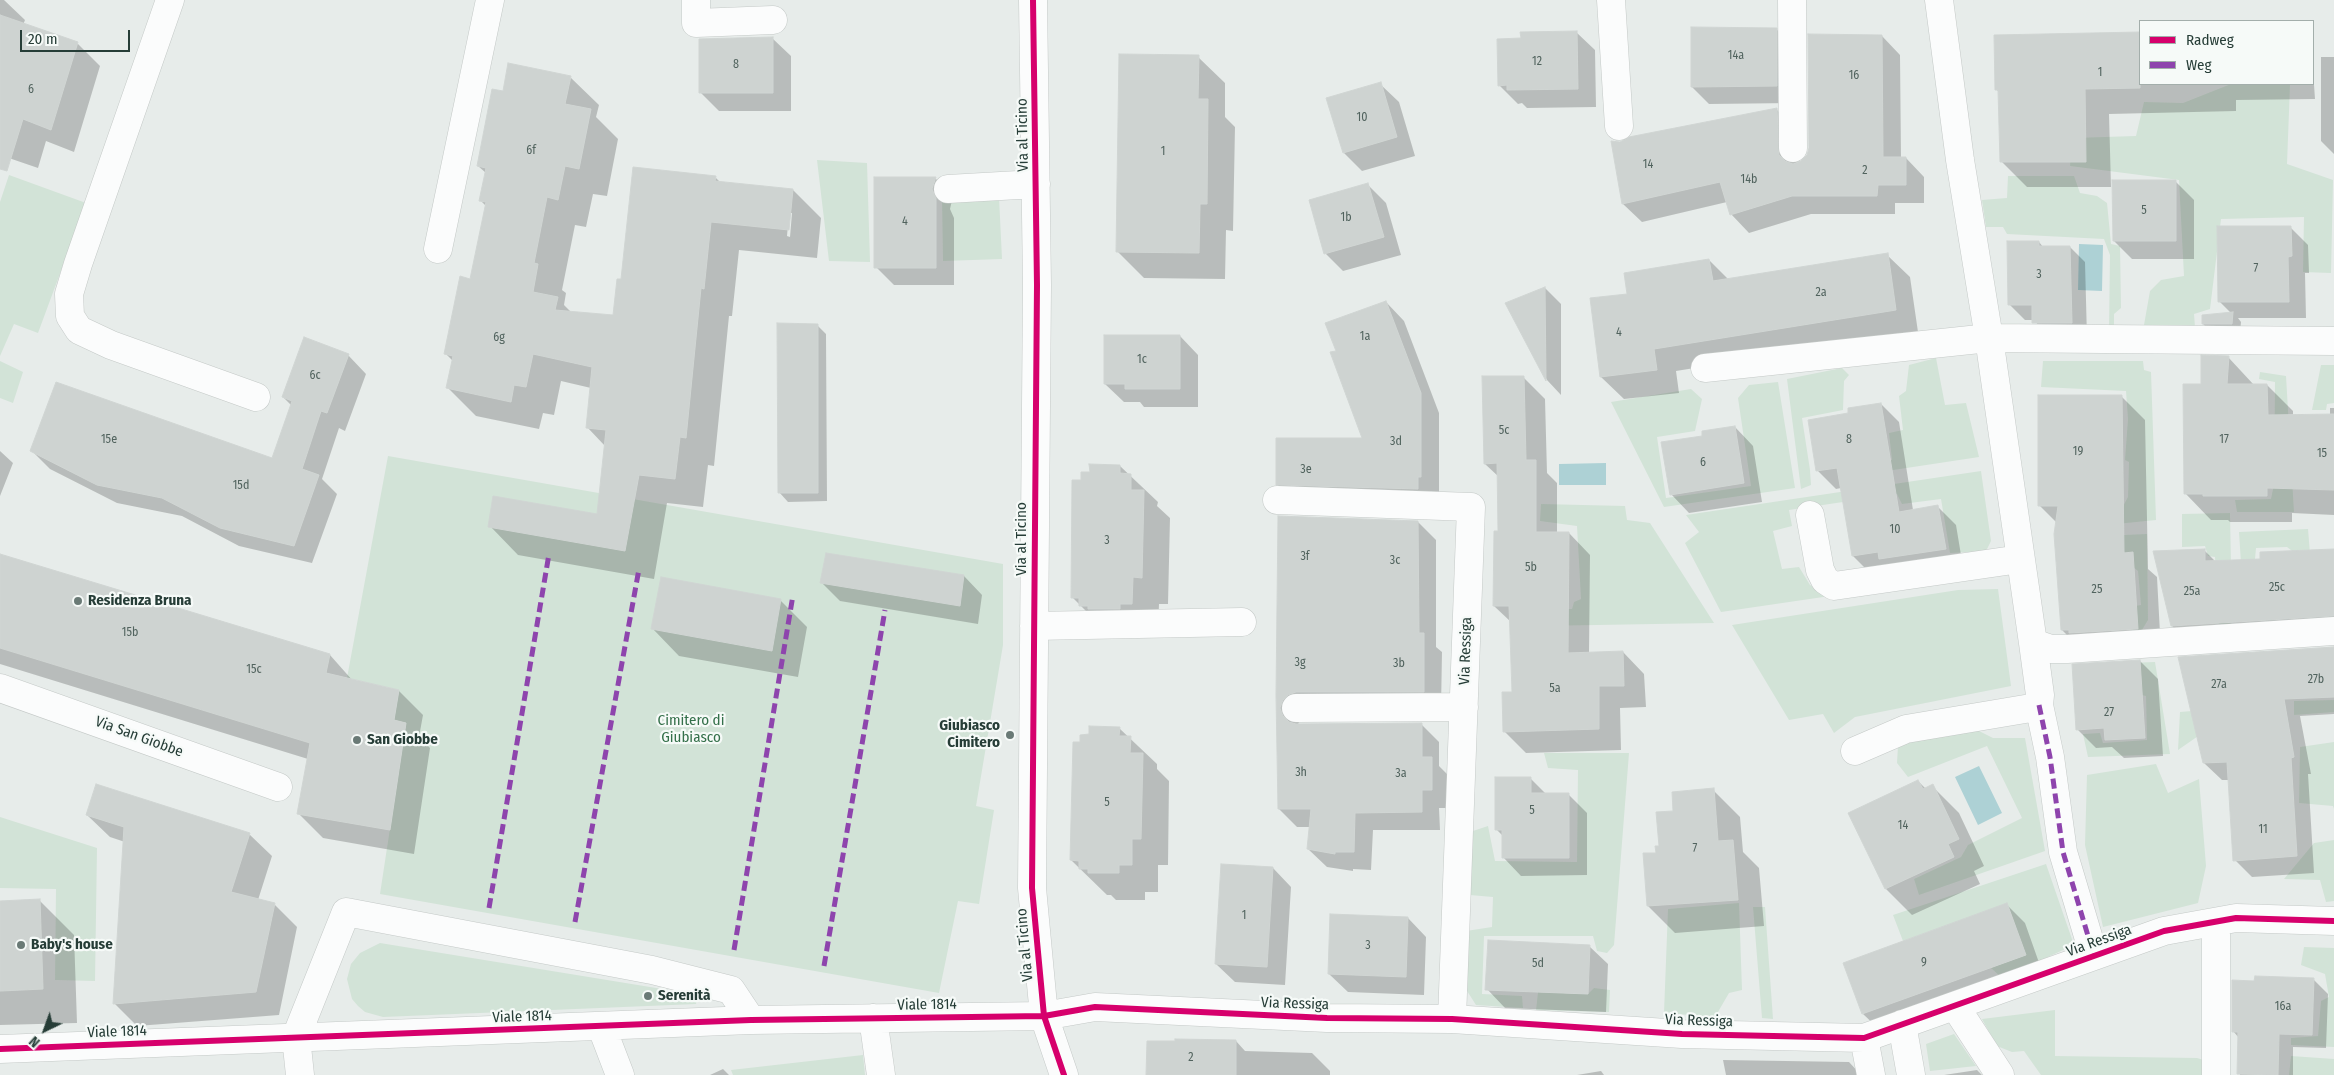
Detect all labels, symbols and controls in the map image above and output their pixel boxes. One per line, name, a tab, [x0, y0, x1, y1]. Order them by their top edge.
scale bar	[22, 20, 132, 52]
legend	[2139, 20, 2314, 85]
text: 20 m	[28, 30, 58, 48]
text: Radweg	[2186, 31, 2234, 49]
house number: 14a	[1728, 49, 1744, 63]
house number: 12	[1532, 55, 1542, 69]
text: Weg	[2186, 56, 2212, 74]
house number: 8	[733, 58, 739, 72]
house number: 1	[2098, 66, 2102, 80]
house number: 16	[1849, 69, 1859, 83]
house number: 6	[28, 83, 34, 97]
street label: Via al Ticino	[1013, 98, 1033, 172]
house number: 10	[1357, 111, 1367, 125]
house number: 6f	[526, 144, 536, 158]
house number: 1	[1161, 145, 1165, 159]
house number: 14	[1643, 158, 1653, 172]
house number: 2	[1862, 164, 1868, 178]
house number: 14b	[1741, 173, 1757, 187]
house number: 5	[2141, 204, 2147, 218]
house number: 1b	[1340, 211, 1352, 225]
house number: 4	[902, 215, 908, 229]
house number: 7	[2254, 262, 2258, 276]
house number: 3	[2036, 268, 2042, 282]
house number: 2a	[1815, 286, 1827, 300]
house number: 4	[1616, 326, 1622, 340]
house number: 1a	[1360, 330, 1370, 344]
house number: 6g	[493, 331, 505, 345]
house number: 1c	[1137, 353, 1147, 367]
house number: 6c	[309, 369, 321, 383]
house number: 5c	[1499, 424, 1509, 438]
house number: 15e	[101, 433, 117, 447]
house number: 8	[1846, 433, 1852, 447]
house number: 17	[2219, 433, 2229, 447]
house number: 3d	[1390, 435, 1402, 449]
house number: 19	[2073, 445, 2083, 459]
house number: 15	[2317, 447, 2327, 461]
house number: 6	[1700, 456, 1706, 470]
house number: 3e	[1300, 463, 1312, 477]
house number: 15d	[233, 479, 249, 493]
street label: Via al Ticino	[1013, 502, 1031, 576]
house number: 10	[1890, 523, 1900, 537]
house number: 3	[1104, 534, 1110, 548]
house number: 3f	[1300, 550, 1310, 564]
house number: 3c	[1390, 554, 1400, 568]
house number: 5b	[1525, 561, 1537, 575]
house number: 25c	[2269, 581, 2285, 595]
house number: 25	[2092, 583, 2102, 597]
house number: 25a	[2184, 585, 2200, 599]
place label: Residenza Bruna	[88, 592, 192, 610]
marker: Residenza Bruna	[72, 595, 84, 607]
street label: Via Ressiga	[1456, 617, 1476, 685]
house number: 15b	[122, 626, 138, 640]
house number: 3g	[1294, 656, 1306, 670]
house number: 3b	[1393, 657, 1405, 671]
house number: 15c	[246, 663, 262, 677]
house number: 27b	[2308, 673, 2324, 687]
house number: 27a	[2211, 678, 2227, 692]
house number: 5a	[1549, 682, 1561, 696]
house number: 27	[2104, 706, 2114, 720]
park label: Cimitero di Giubiasco	[658, 712, 724, 747]
street label: Via San Giobbe	[93, 713, 185, 761]
place label: Giubiasco Cimitero	[939, 717, 1000, 752]
marker: Giubiasco Cimitero	[1004, 729, 1016, 741]
place label: San Giobbe	[367, 731, 438, 749]
marker: San Giobbe	[351, 734, 363, 746]
house number: 3h	[1295, 766, 1307, 780]
house number: 3a	[1395, 767, 1407, 781]
house number: 5	[1104, 796, 1110, 810]
house number: 5	[1529, 804, 1535, 818]
house number: 14	[1898, 819, 1908, 833]
house number: 11	[2258, 823, 2268, 837]
house number: 7	[1693, 842, 1697, 856]
street label: Via al Ticino	[1013, 908, 1037, 982]
house number: 1	[1242, 909, 1246, 923]
street label: Via Ressiga	[2064, 921, 2134, 961]
place label: Baby's house	[31, 936, 113, 954]
marker: Baby's house	[15, 939, 27, 951]
house number: 3	[1365, 939, 1371, 953]
house number: 9	[1921, 956, 1927, 970]
house number: 5d	[1532, 957, 1544, 971]
place label: Serenità	[658, 987, 710, 1005]
marker: Serenità	[642, 990, 654, 1002]
street label: Via Ressiga	[1261, 994, 1329, 1014]
street label: Viale 1814	[897, 995, 957, 1015]
house number: 16a	[2275, 1000, 2291, 1014]
north arrow	[20, 1005, 70, 1055]
street label: Viale 1814	[492, 1007, 552, 1027]
street label: Via Ressiga	[1665, 1011, 1733, 1031]
street label: Viale 1814	[87, 1022, 147, 1042]
text: N	[26, 1032, 43, 1051]
house number: 2	[1188, 1051, 1194, 1065]

